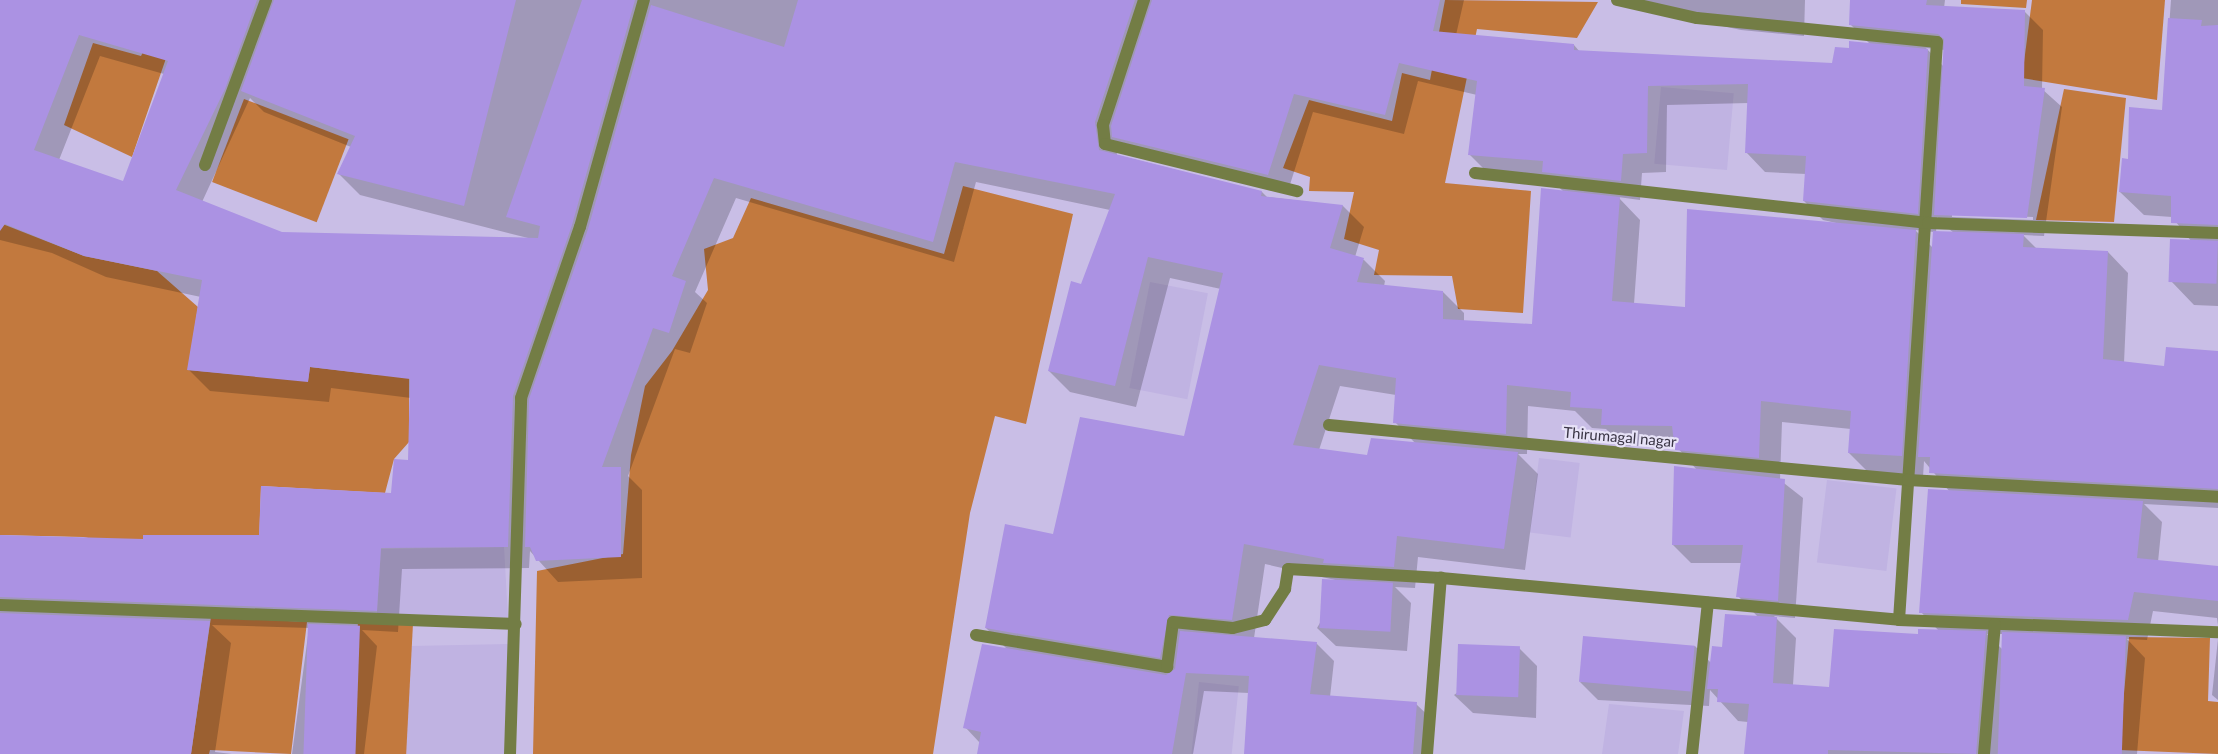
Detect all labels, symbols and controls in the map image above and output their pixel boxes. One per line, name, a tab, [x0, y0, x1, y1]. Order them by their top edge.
street label: Thirumagal nagar	[1563, 423, 1677, 451]

